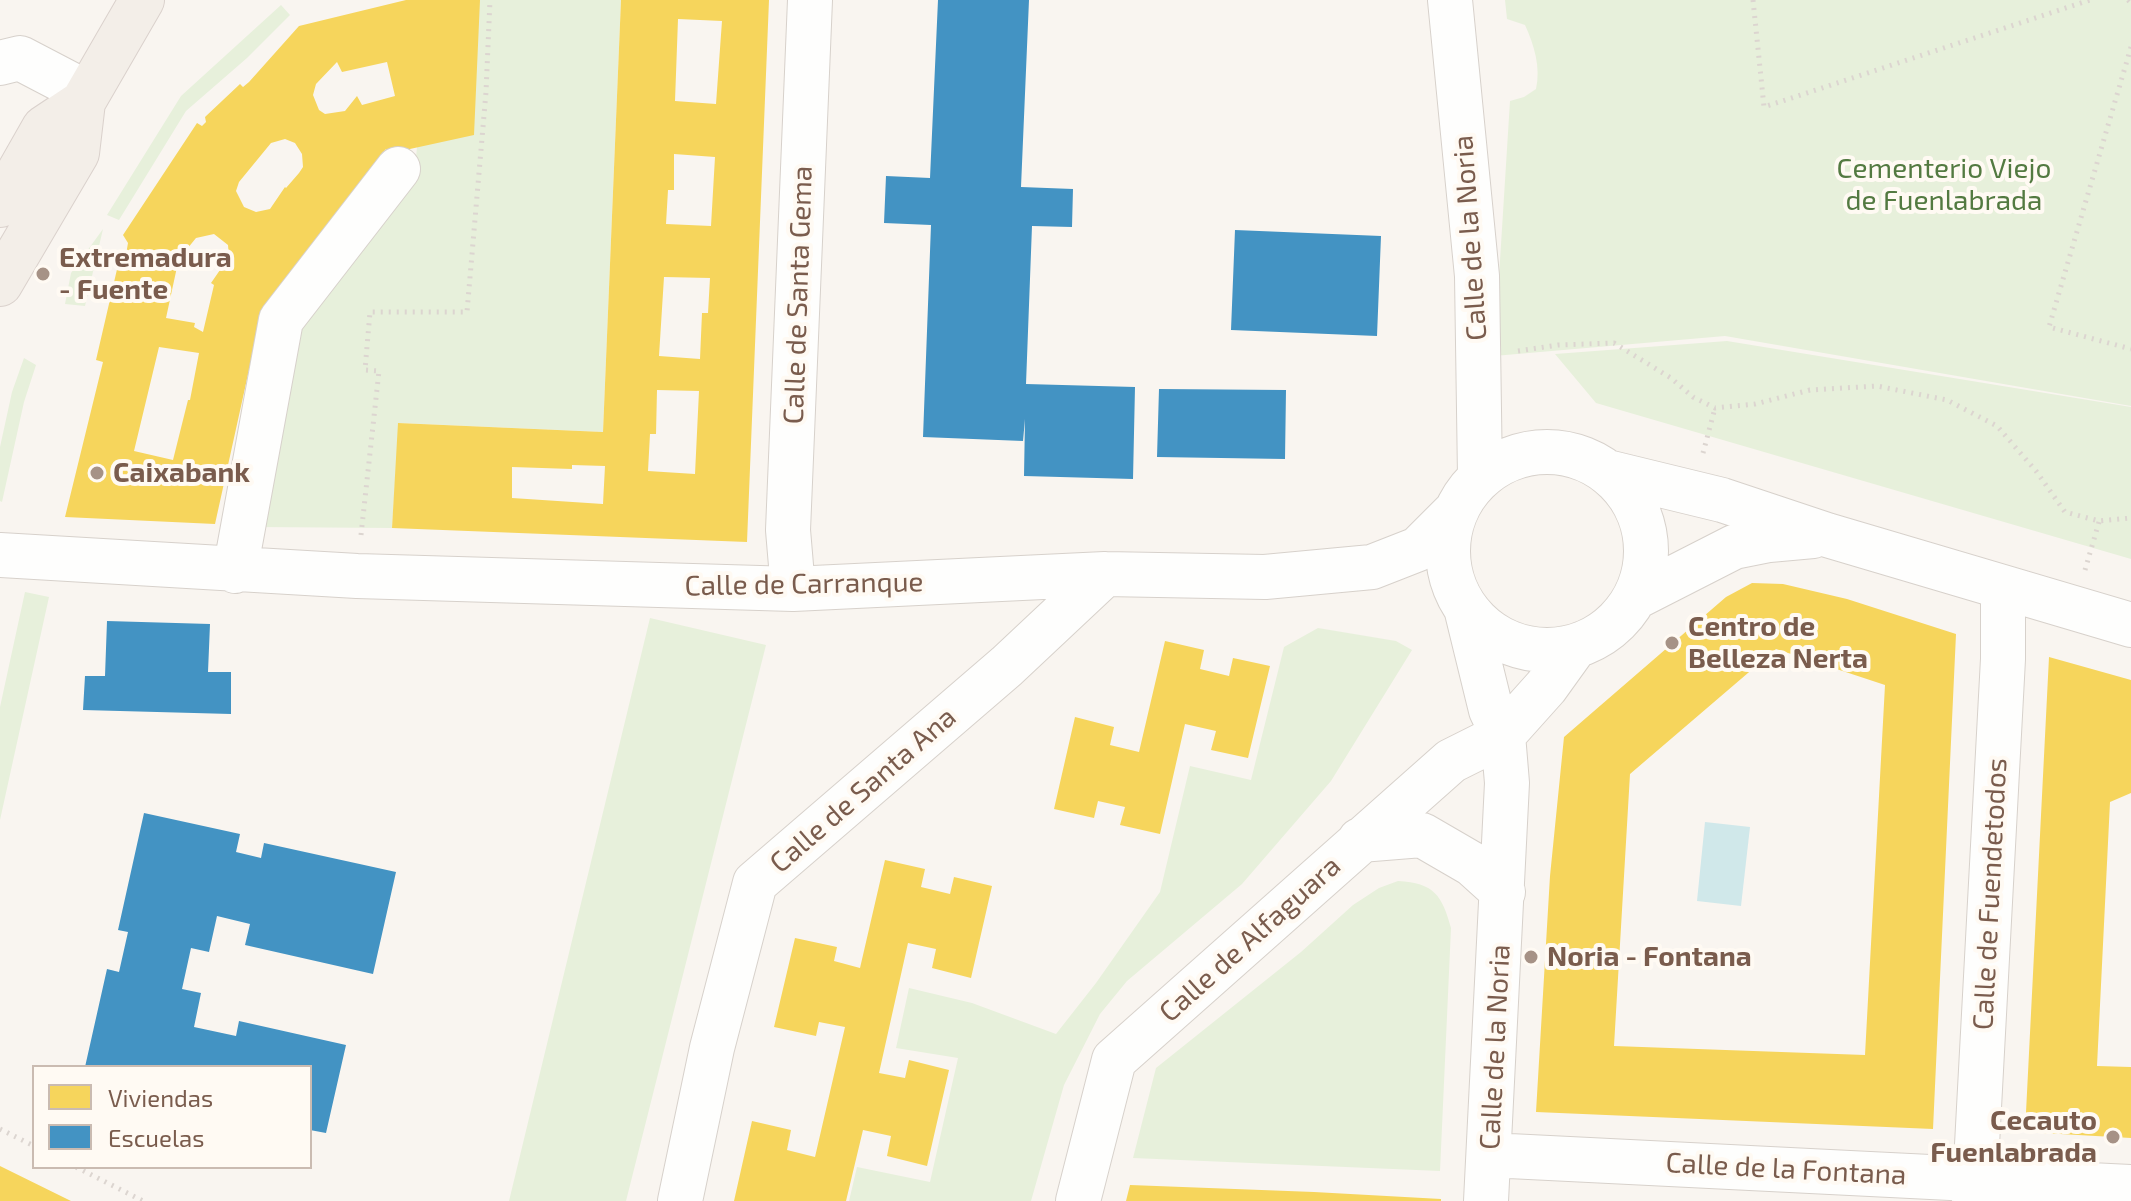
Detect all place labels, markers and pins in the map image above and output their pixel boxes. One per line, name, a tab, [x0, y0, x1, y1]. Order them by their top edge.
place label: Extremadura - Fuente	[59, 241, 232, 307]
marker: Extremadura - Fuente	[34, 265, 52, 283]
place label: Caixabank	[113, 456, 250, 490]
marker: Caixabank	[88, 464, 106, 482]
place label: Centro de Belleza Nerta	[1688, 610, 1868, 676]
marker: Centro de Belleza Nerta	[1663, 634, 1681, 652]
place label: Noria - Fontana	[1547, 940, 1752, 974]
marker: Noria - Fontana	[1522, 948, 1540, 966]
place label: Cecauto Fuenlabrada	[1930, 1104, 2097, 1170]
marker: Cecauto Fuenlabrada	[2104, 1128, 2122, 1146]

